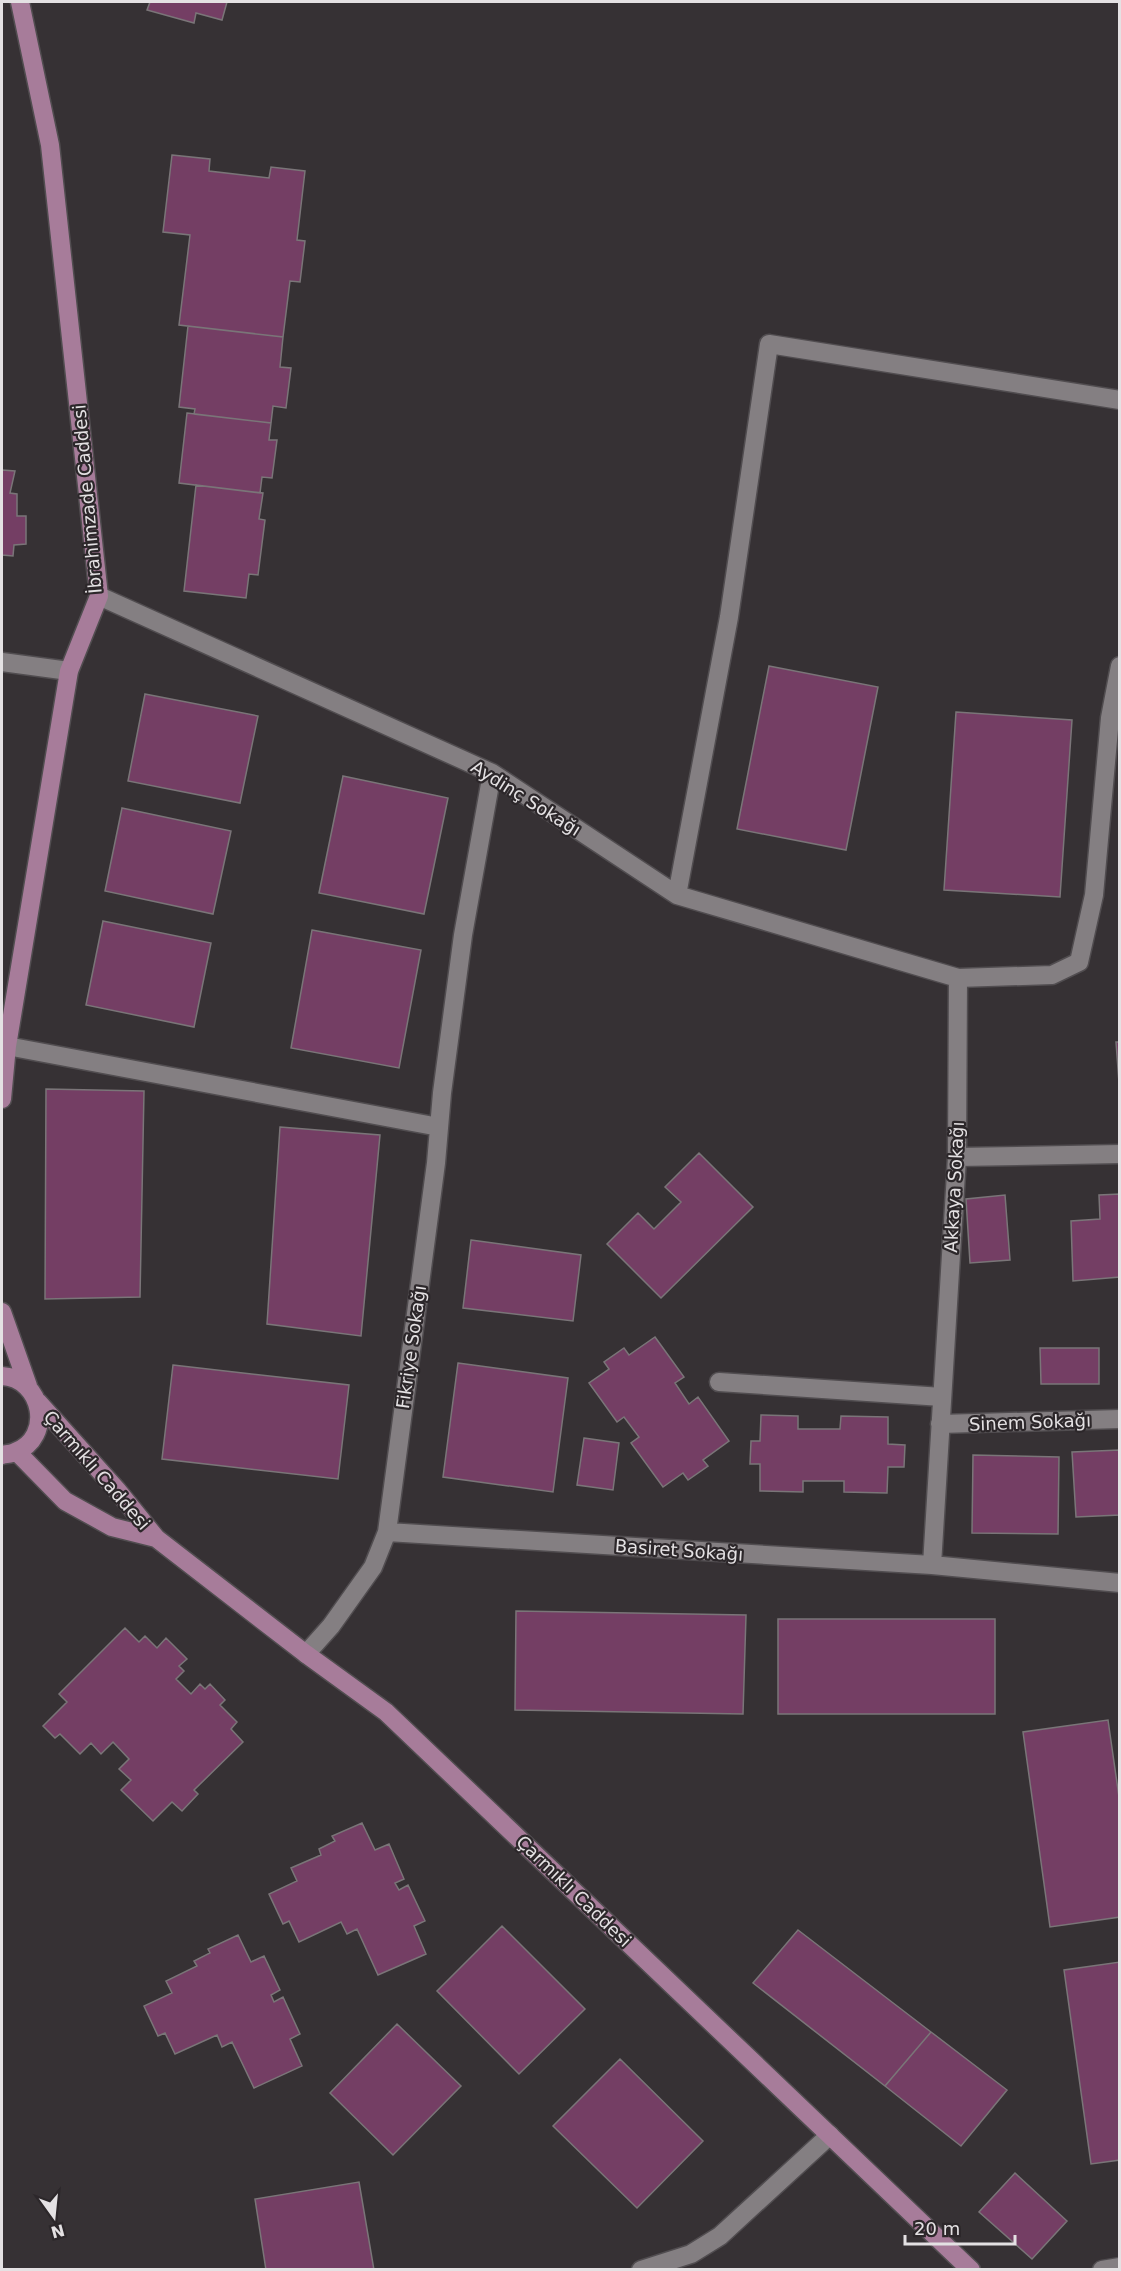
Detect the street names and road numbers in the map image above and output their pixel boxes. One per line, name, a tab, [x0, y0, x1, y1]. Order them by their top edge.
street label: İbrahimzade Caddesi	[68, 404, 106, 594]
street label: Aydinç Sokağı	[467, 756, 585, 840]
street label: Akkaya Sokağı	[940, 1121, 968, 1253]
street label: Fikriye Sokağı	[392, 1284, 430, 1410]
street label: Çarmıklı Caddesi	[39, 1406, 155, 1534]
street label: Sinem Sokağı	[969, 1409, 1091, 1435]
street label: Basiret Sokağı	[614, 1535, 744, 1565]
street label: Çarmıklı Caddesi	[512, 1831, 636, 1951]

